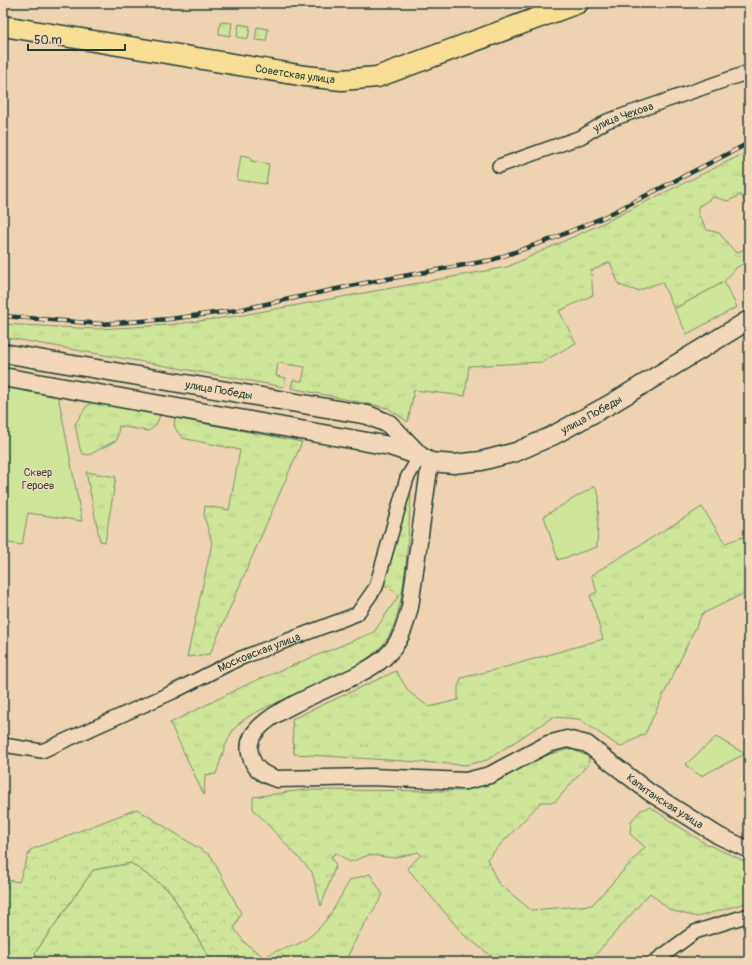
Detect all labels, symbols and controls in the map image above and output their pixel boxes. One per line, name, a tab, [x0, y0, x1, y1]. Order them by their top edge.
scale bar	[28, 26, 125, 52]
text: 50 m	[34, 33, 62, 48]
street label: Советская улица	[254, 62, 336, 86]
street label: улица Чехова	[590, 100, 655, 136]
street label: улица Победы	[183, 378, 253, 402]
street label: улица Победы	[558, 393, 624, 437]
park label: Сквер Героев	[22, 466, 54, 492]
street label: Московская улица	[216, 630, 302, 675]
street label: Капитанская улица	[624, 771, 706, 832]

